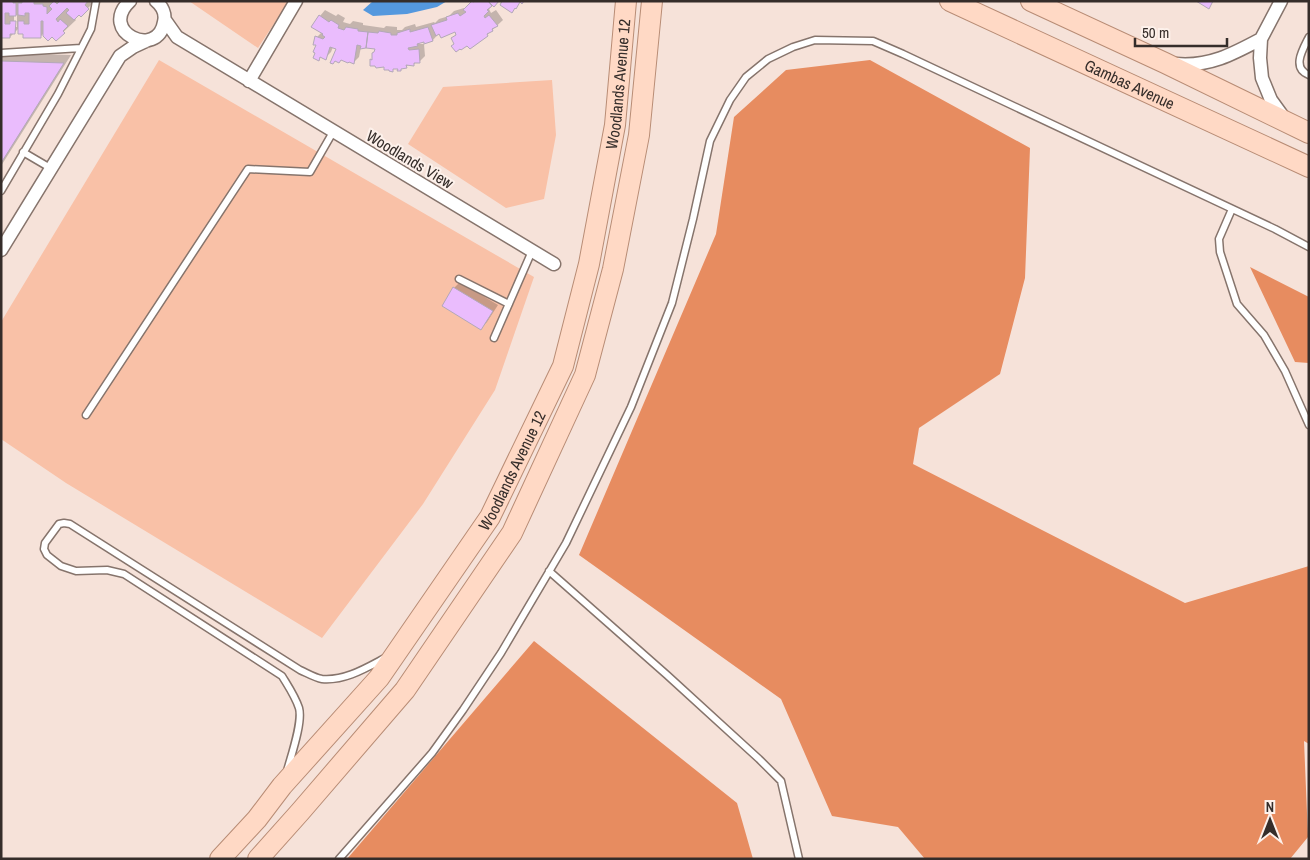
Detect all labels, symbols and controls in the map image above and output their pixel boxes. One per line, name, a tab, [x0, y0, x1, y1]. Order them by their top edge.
scale bar	[1135, 15, 1228, 47]
street label: Woodlands Avenue 12	[600, 18, 635, 151]
text: 50 m	[1142, 22, 1169, 43]
street label: Gambas Avenue	[1081, 54, 1178, 114]
street label: Woodlands View	[362, 124, 458, 194]
street label: Woodlands Avenue 12	[473, 407, 551, 535]
north arrow	[1245, 795, 1295, 845]
text: N	[1266, 798, 1274, 816]

